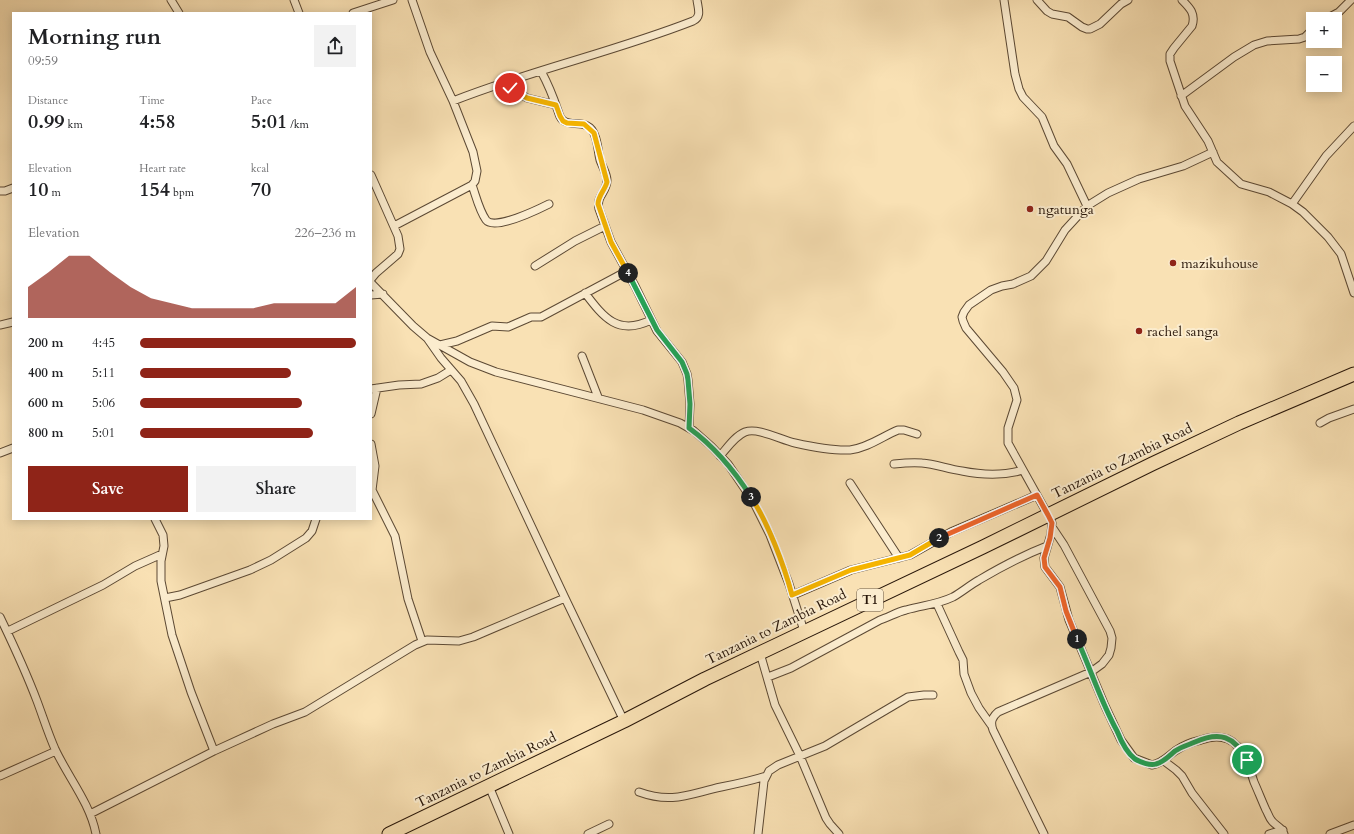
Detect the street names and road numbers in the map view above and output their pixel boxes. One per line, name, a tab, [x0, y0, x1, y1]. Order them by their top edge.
street label: Tanzania to Zambia Road	[1049, 418, 1196, 503]
street label: Tanzania to Zambia Road	[703, 584, 850, 669]
road number: T1	[857, 589, 883, 611]
street label: Tanzania to Zambia Road	[413, 727, 560, 812]

